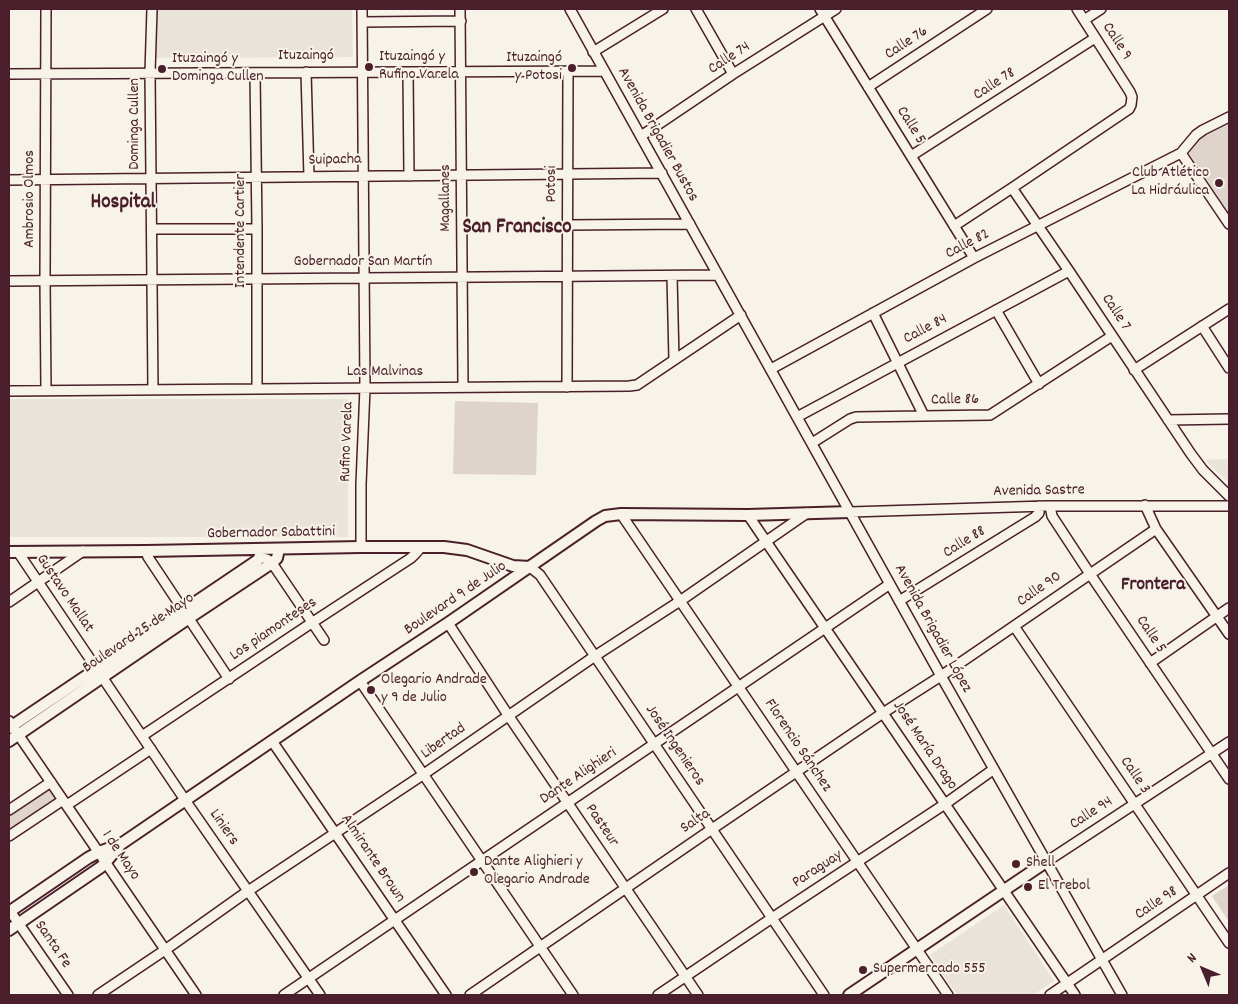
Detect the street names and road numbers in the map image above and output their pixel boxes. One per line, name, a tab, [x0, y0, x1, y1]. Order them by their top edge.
street label: Calle 9	[1097, 20, 1135, 64]
street label: Calle 76	[882, 23, 932, 65]
street label: Calle 74	[705, 38, 755, 80]
street label: Ituzaingó	[278, 47, 334, 67]
street label: Calle 78	[970, 64, 1020, 106]
street label: Avenida Brigadier Bustos	[612, 65, 702, 205]
street label: Dominga Cullen	[126, 78, 146, 170]
street label: Calle 5	[891, 103, 929, 149]
street label: Ambrosio Olmos	[21, 150, 41, 248]
street label: Suipacha	[308, 151, 362, 171]
street label: Magallanes	[437, 164, 457, 232]
street label: Potosi	[543, 165, 563, 203]
street label: Intendente Cartier	[232, 174, 252, 288]
street label: Calle 82	[943, 225, 993, 265]
street label: Gobernador San Martín	[294, 253, 432, 273]
street label: Calle 7	[1096, 291, 1134, 335]
street label: Calle 84	[901, 311, 951, 349]
street label: Las Malvinas	[347, 363, 423, 383]
street label: Calle 86	[931, 391, 979, 411]
street label: Rufino Varela	[337, 402, 359, 482]
street label: Avenida Sastre	[993, 482, 1085, 502]
street label: Gobernador Sabattini	[207, 523, 335, 545]
street label: Calle 88	[940, 523, 990, 563]
street label: Gustavo Mallat	[31, 551, 97, 637]
street label: Boulevard 9 de Julio	[401, 558, 511, 640]
street label: Avenida Brigadier López	[889, 562, 975, 696]
street label: Calle 90	[1014, 568, 1066, 612]
street label: Boulevard 25 de Mayo	[80, 590, 198, 678]
street label: Los piamonteses	[227, 594, 321, 666]
street label: Calle 5	[1131, 613, 1169, 657]
street label: Florencio Sánchez	[759, 696, 835, 796]
street label: José María Drago	[887, 698, 961, 794]
street label: José Ingenieros	[640, 702, 708, 790]
street label: Libertad	[418, 720, 470, 764]
street label: Dante Alighieri	[537, 744, 621, 810]
street label: Calle 3	[1115, 754, 1153, 798]
street label: Calle 94	[1067, 793, 1117, 835]
street label: Pasteur	[580, 801, 622, 851]
street label: Salta	[677, 805, 715, 839]
street label: Liniers	[204, 806, 242, 850]
street label: Almirante Brown	[335, 811, 409, 907]
street label: 1 de Mayo	[96, 827, 144, 885]
street label: Paraguay	[789, 847, 847, 893]
street label: Calle 98	[1132, 883, 1182, 925]
street label: Santa Fe	[29, 918, 75, 972]

